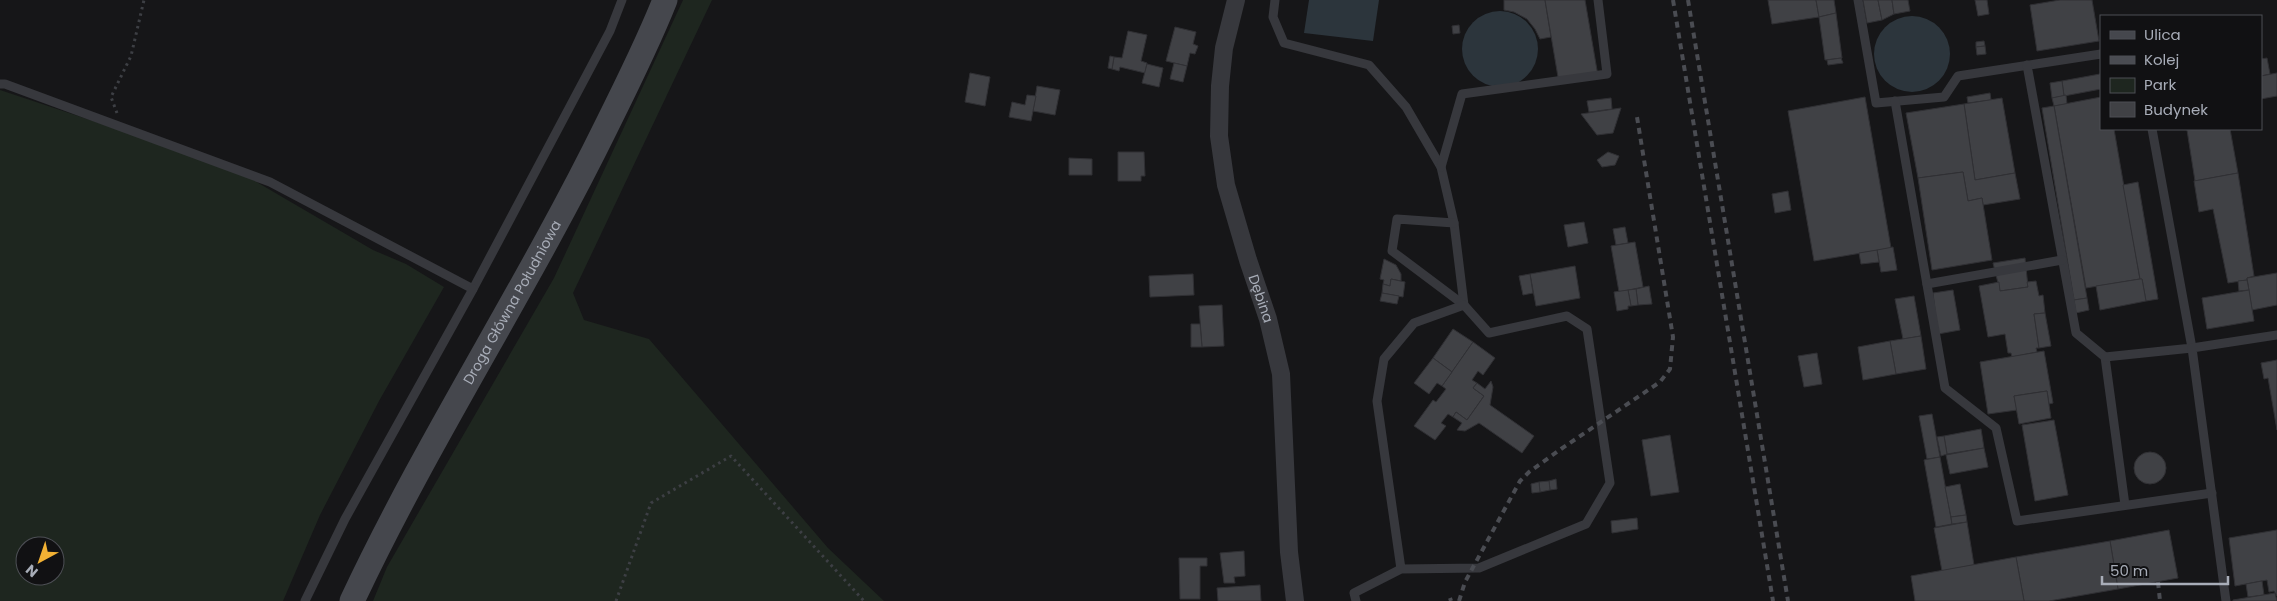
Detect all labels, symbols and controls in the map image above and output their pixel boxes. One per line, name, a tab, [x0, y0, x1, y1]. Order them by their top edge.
legend	[2100, 15, 2262, 130]
text: Ulica	[2144, 24, 2181, 45]
text: Kolej	[2144, 49, 2179, 70]
text: Park	[2144, 74, 2176, 95]
text: Budynek	[2144, 99, 2208, 120]
street label: Droga Główna Południowa	[458, 217, 566, 388]
street label: Dębina	[1244, 272, 1279, 325]
north arrow	[15, 536, 65, 586]
scale bar	[2102, 554, 2228, 586]
text: N	[21, 560, 42, 582]
text: 50 m	[2110, 560, 2148, 581]

